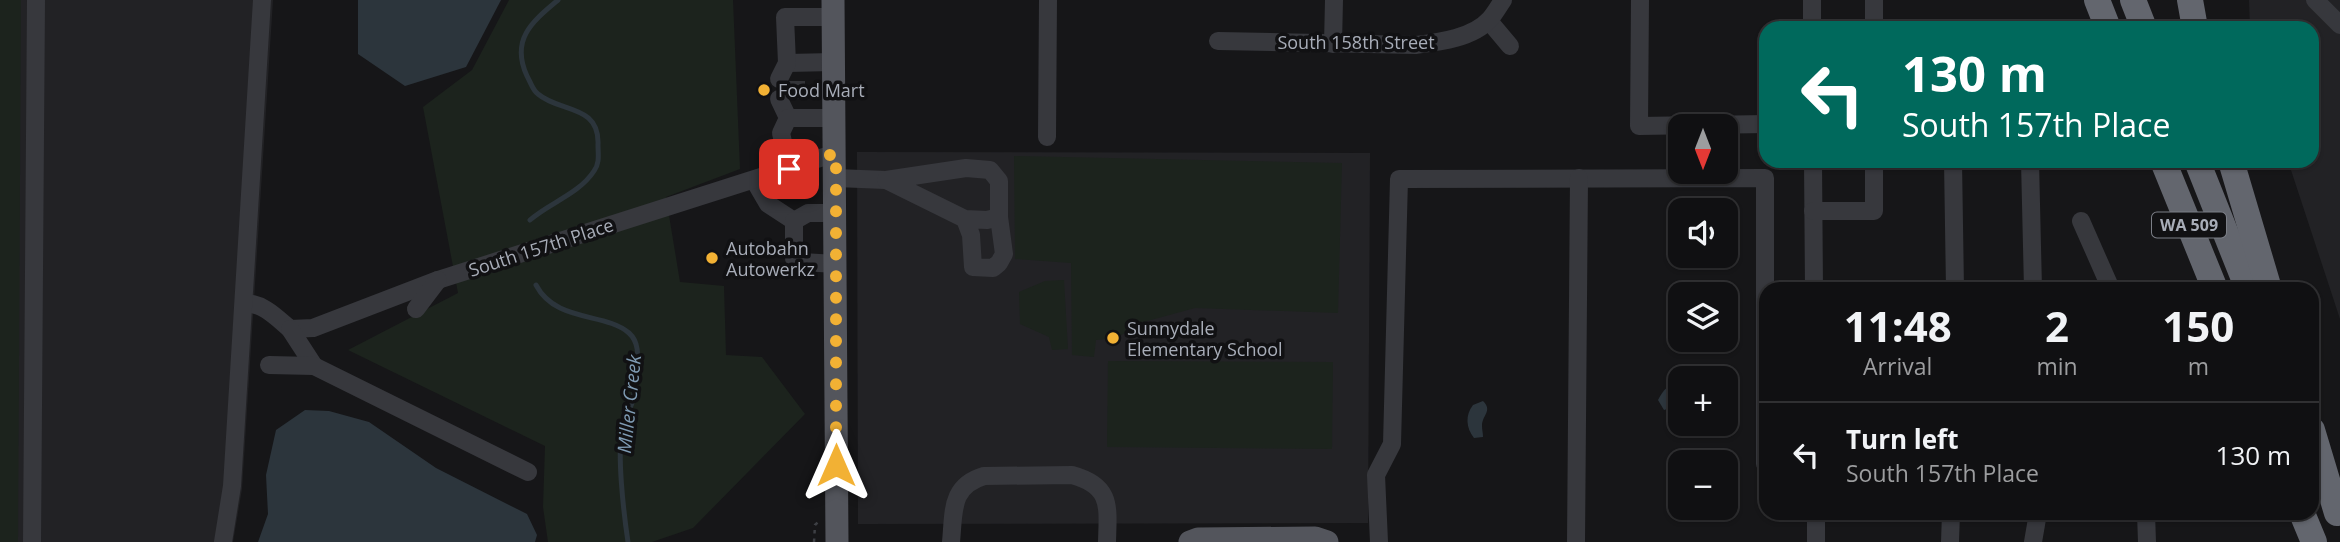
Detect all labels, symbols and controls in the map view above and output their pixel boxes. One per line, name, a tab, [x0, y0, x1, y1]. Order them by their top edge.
street label: South 158th Street	[1277, 30, 1435, 54]
text: 130 m	[1902, 40, 2047, 106]
icon: left	[1787, 49, 1878, 140]
place label: Food Mart	[778, 78, 865, 102]
marker: Food Mart	[756, 82, 772, 98]
text: South 157th Place	[1902, 103, 2170, 146]
north arrow	[1668, 114, 1738, 184]
map controls	[1668, 114, 1738, 520]
pin	[759, 139, 819, 199]
icon: arrive	[770, 150, 808, 188]
button: sound	[1668, 198, 1738, 268]
street label: South 157th Place	[465, 212, 617, 282]
road number: WA 509	[2152, 213, 2226, 238]
place label: Autobahn Autowerkz	[726, 236, 815, 281]
marker: Autobahn Autowerkz	[704, 250, 720, 266]
button: layers	[1668, 282, 1738, 352]
text: 11:48	[1844, 297, 1952, 354]
text: 2	[2045, 297, 2069, 354]
text: 150	[2162, 297, 2234, 354]
place label: Sunnydale Elementary School	[1127, 316, 1283, 361]
marker: Sunnydale Elementary School	[1105, 330, 1121, 346]
text: Arrival	[1863, 350, 1932, 382]
text: min	[2036, 350, 2078, 382]
text: m	[2188, 350, 2209, 382]
water label: Miller Creek	[611, 353, 647, 455]
button: +	[1668, 366, 1738, 436]
text: Turn left	[1846, 421, 1958, 457]
position arrow	[799, 428, 873, 502]
icon: left	[1787, 436, 1825, 474]
text: 130 m	[2216, 437, 2291, 473]
button: −	[1668, 450, 1738, 520]
text: South 157th Place	[1846, 457, 2039, 489]

